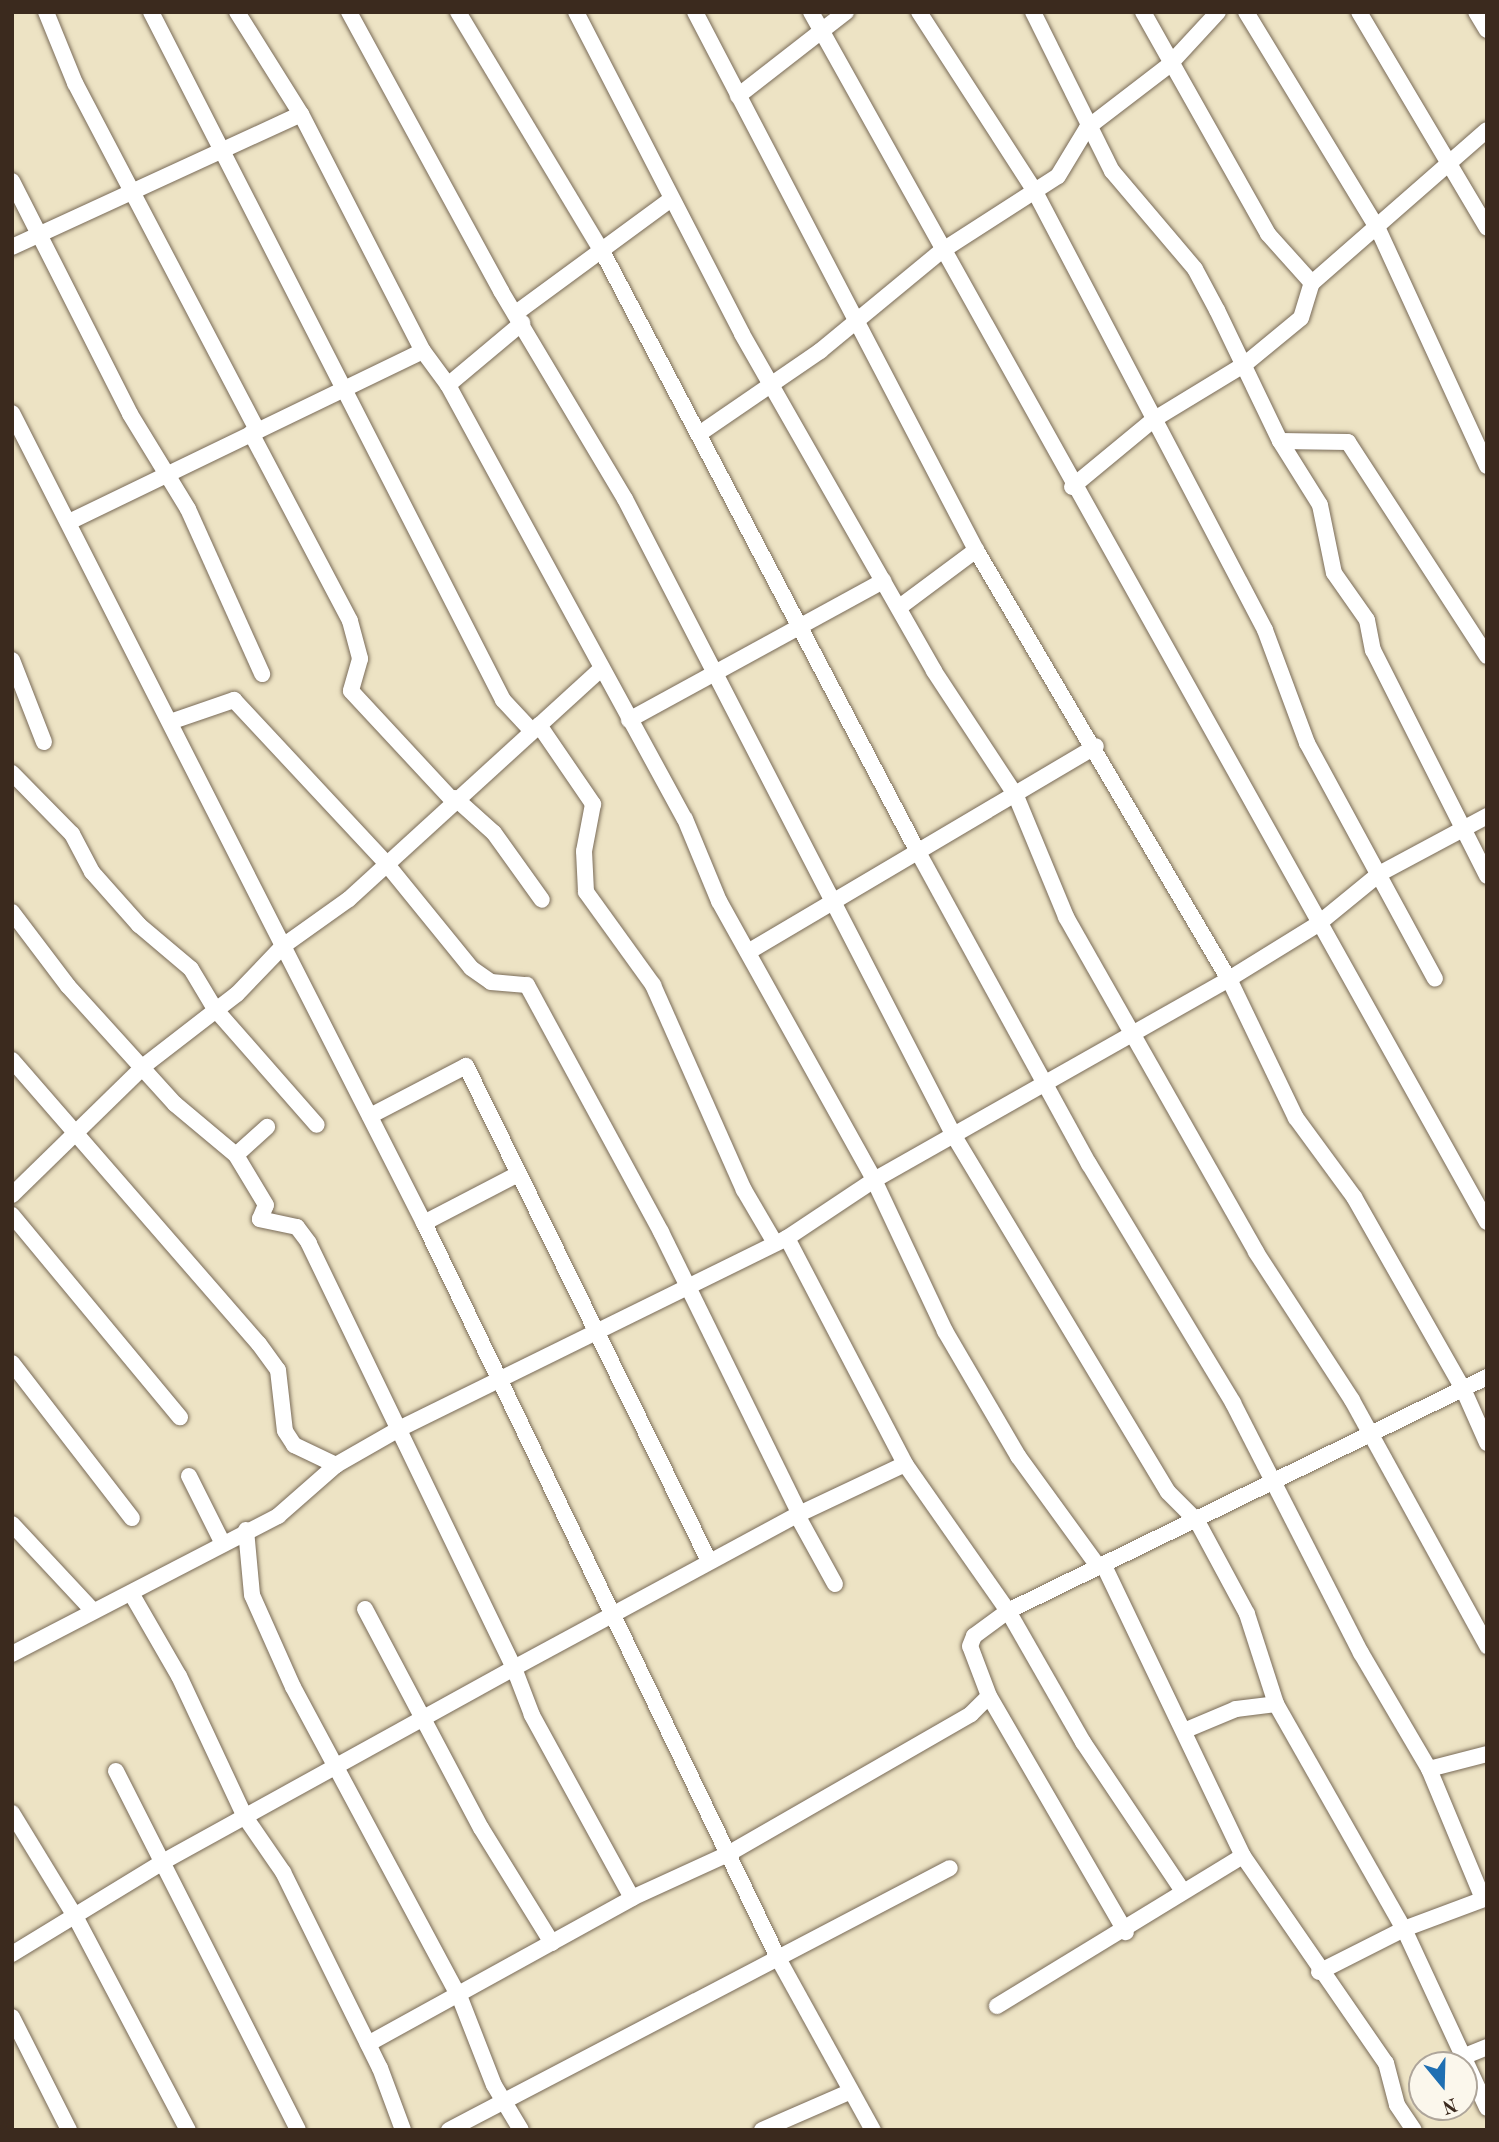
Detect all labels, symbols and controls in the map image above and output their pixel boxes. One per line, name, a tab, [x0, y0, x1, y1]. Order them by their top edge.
north arrow	[1408, 2051, 1478, 2121]
text: N	[1439, 2093, 1459, 2116]

